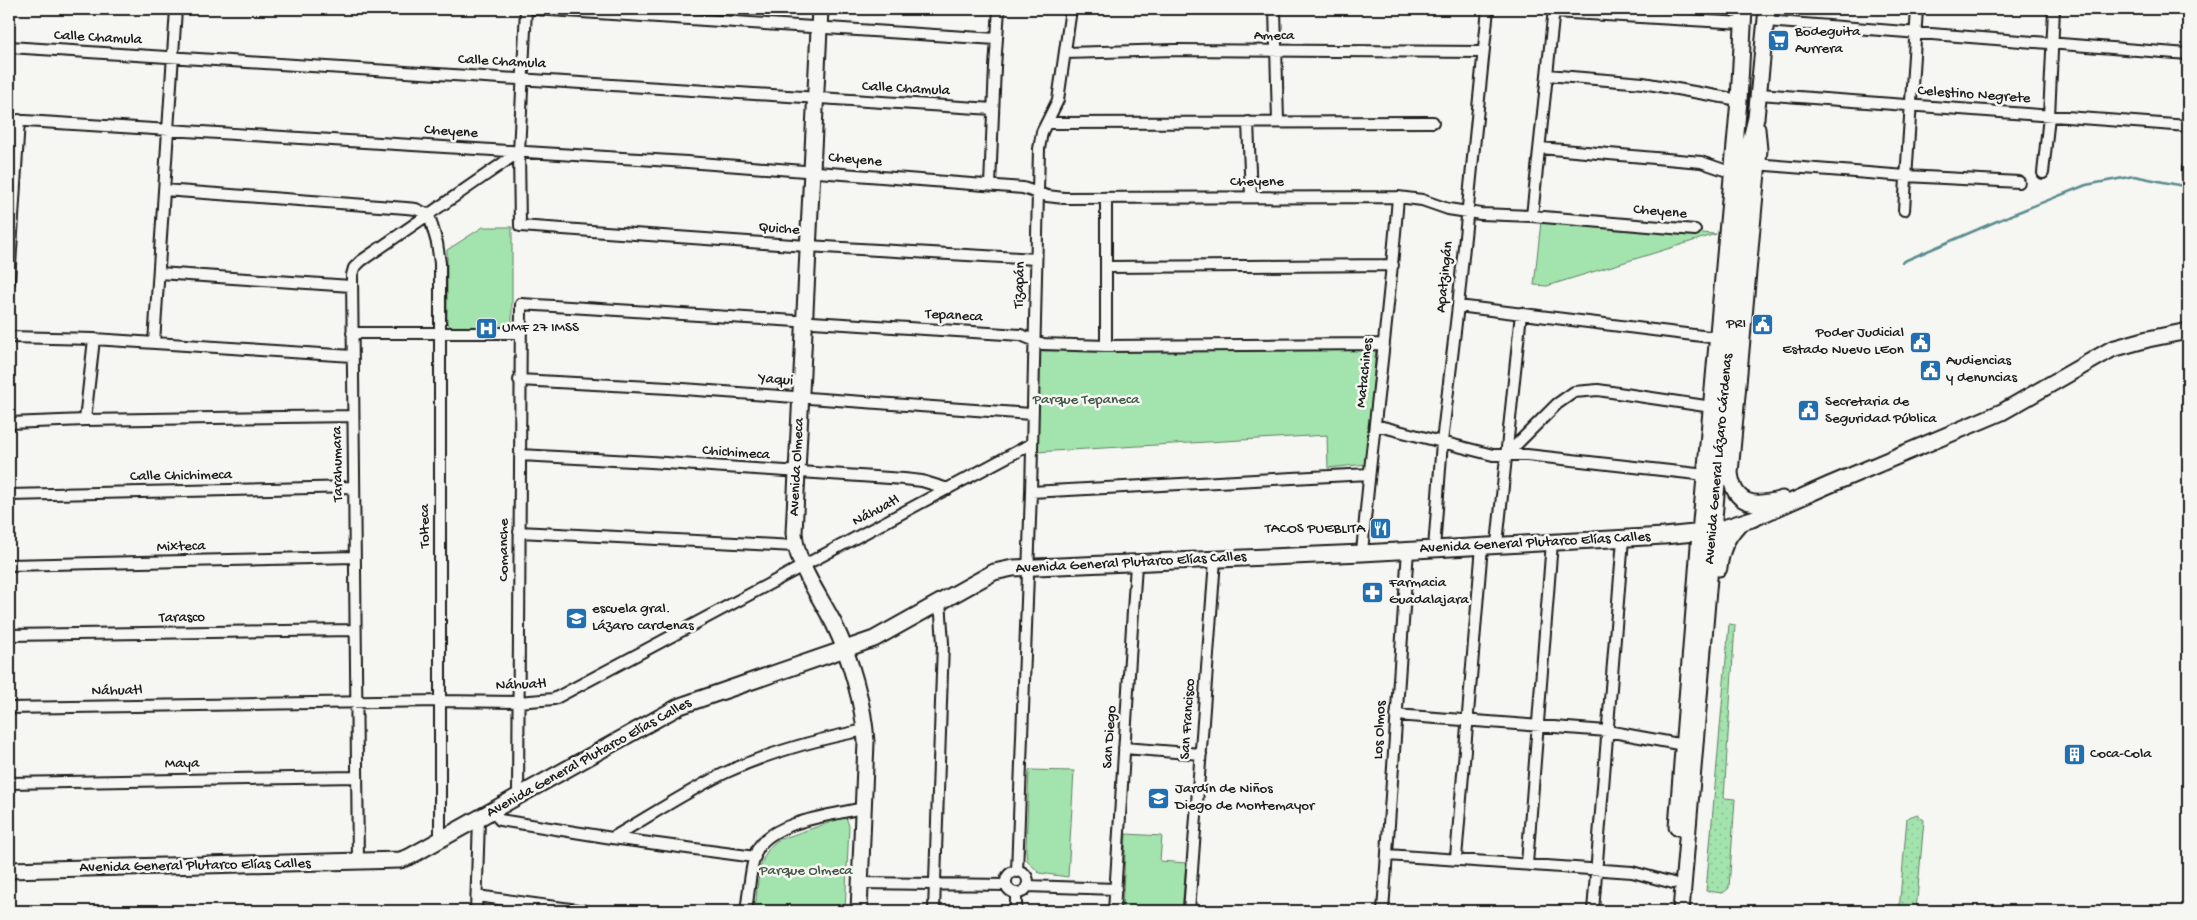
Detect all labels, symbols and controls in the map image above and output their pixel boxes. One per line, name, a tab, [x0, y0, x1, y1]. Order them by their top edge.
place label: Bodeguita Aurrera	[1794, 23, 1861, 58]
street label: Calle Chamula	[53, 27, 143, 49]
street label: Ameca	[1254, 27, 1295, 45]
supermarket icon: Bodeguita Aurrera	[1767, 29, 1791, 53]
street label: Calle Chamula	[457, 51, 547, 73]
street label: Calle Chamula	[861, 78, 951, 100]
street label: Celestino Negrete	[1917, 82, 2031, 108]
street label: Cheyene	[423, 121, 479, 143]
street label: Cheyene	[827, 149, 883, 171]
street label: Cheyene	[1230, 173, 1284, 191]
street label: Cheyene	[1632, 201, 1688, 223]
street label: Quiche	[758, 219, 800, 239]
street label: Apatzingán	[1432, 240, 1458, 314]
street label: Tizapán	[1010, 261, 1030, 310]
street label: Tepaneca	[924, 305, 984, 327]
public building icon: PRI	[1750, 312, 1774, 336]
place label: PRI	[1725, 315, 1746, 333]
hospital icon: UMF 27 IMSS	[474, 316, 498, 340]
place label: UMF 27 IMSS	[502, 319, 579, 337]
place label: Poder Judicial Estado Nuevo LEon	[1782, 324, 1904, 359]
public building icon: Poder Judicial Estado Nuevo LEon	[1908, 330, 1932, 354]
street label: Matachines	[1352, 337, 1378, 409]
street label: Avenida General Lázaro Cárdenas	[1701, 352, 1737, 565]
place label: Audiencias y denuncias	[1946, 352, 2017, 387]
public building icon: Audiencias y denuncias	[1918, 358, 1942, 382]
street label: Yaqui	[756, 370, 794, 390]
park label: Parque Tepaneca	[1032, 391, 1140, 409]
place label: Secretaria de Seguridad Pública	[1825, 393, 1937, 428]
public building icon: Secretaria de Seguridad Pública	[1797, 399, 1821, 423]
street label: Avenida Olmeca	[785, 417, 809, 517]
street label: Tarahumara	[328, 425, 348, 503]
street label: Chichimeca	[702, 442, 771, 464]
street label: Calle Chichimeca	[130, 466, 233, 486]
street label: Náhuatl	[849, 491, 903, 531]
street label: Tolteca	[416, 503, 434, 549]
restaurant icon: TACOS PUEBLITA	[1369, 517, 1393, 541]
street label: Comanche	[495, 518, 513, 581]
place label: TACOS PUEBLITA	[1264, 520, 1366, 538]
street label: Avenida General Plutarco Elías Calles	[1419, 528, 1651, 558]
street label: Mixteca	[156, 537, 206, 557]
street label: Avenida General Plutarco Elías Calles	[1015, 548, 1247, 578]
place label: Farmacia Guadalajara	[1388, 574, 1470, 609]
pharmacy icon: Farmacia Guadalajara	[1361, 580, 1385, 604]
place label: escuela gral. Lázaro cardenas	[592, 600, 694, 635]
school or university icon: escuela gral. Lázaro cardenas	[564, 606, 588, 630]
street label: Tarasco	[158, 609, 205, 627]
street label: Náhuatl	[495, 675, 547, 695]
street label: San Francisco	[1176, 678, 1200, 760]
street label: Náhuatl	[91, 682, 143, 700]
street label: Avenida General Plutarco Elías Calles	[484, 694, 695, 822]
street label: Los Olmos	[1369, 700, 1391, 760]
street label: San Diego	[1099, 705, 1121, 769]
building icon: Coca-Cola	[2062, 742, 2086, 766]
place label: Coca-Cola	[2090, 745, 2152, 763]
street label: Maya	[165, 755, 200, 773]
place label: Jardín de Niños Diego de Montemayor	[1174, 780, 1316, 815]
school or university icon: Jardín de Niños Diego de Montemayor	[1147, 786, 1171, 810]
street label: Avenida General Plutarco Elías Calles	[79, 855, 311, 877]
park label: Parque Olmeca	[758, 862, 853, 880]

